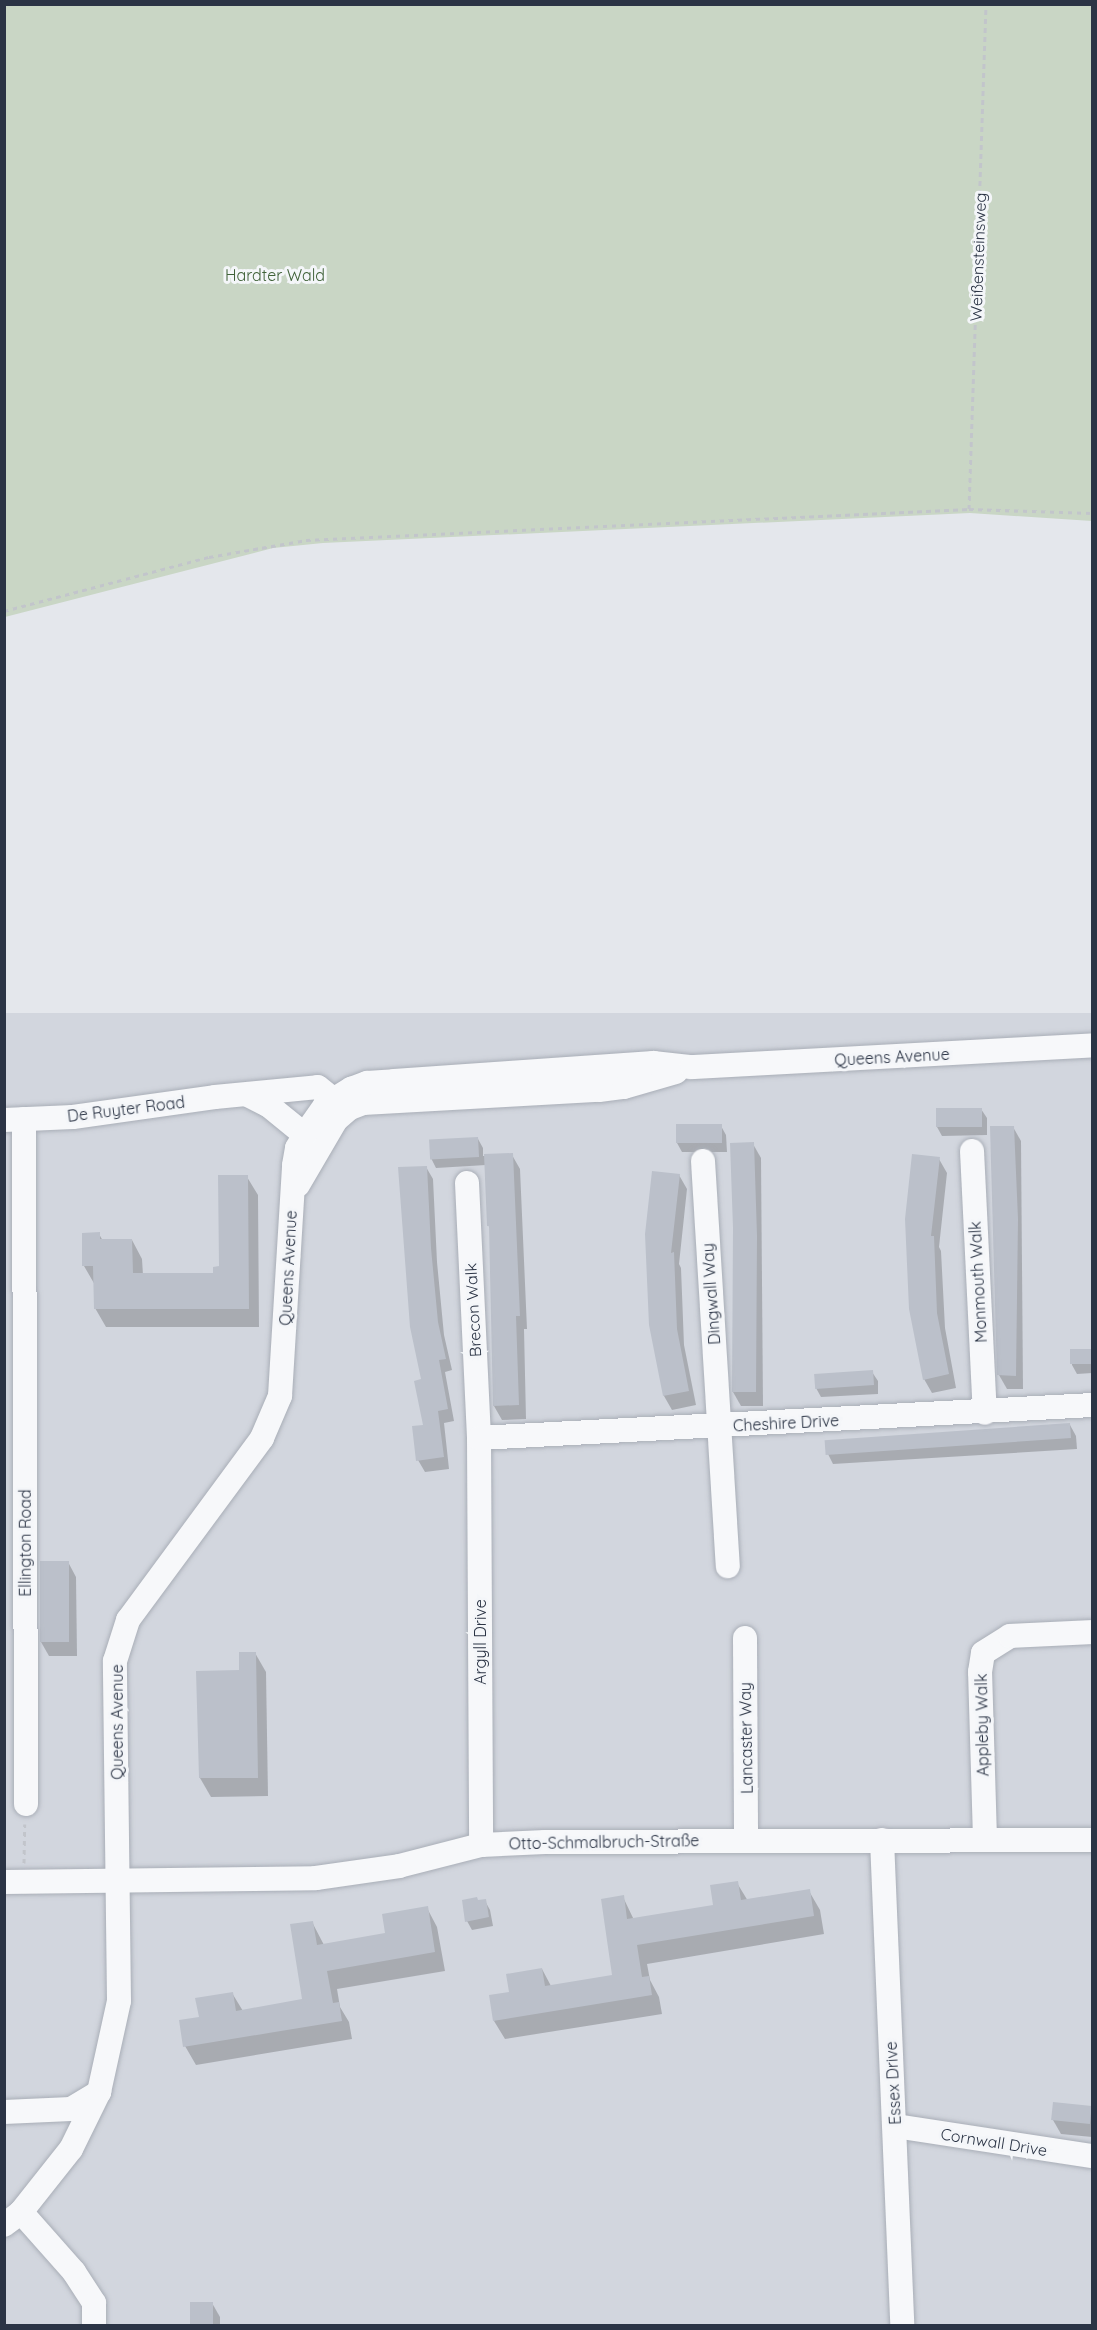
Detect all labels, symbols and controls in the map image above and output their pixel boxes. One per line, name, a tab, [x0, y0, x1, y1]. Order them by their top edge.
street label: Weißensteinsweg	[966, 192, 990, 322]
park label: Hardter Wald	[225, 265, 325, 285]
street label: Queens Avenue	[834, 1044, 950, 1070]
street label: De Ruyter Road	[66, 1092, 186, 1126]
street label: Queens Avenue	[275, 1210, 301, 1326]
street label: Monmouth Walk	[965, 1221, 991, 1343]
street label: Dingwall Way	[698, 1243, 724, 1345]
street label: Brecon Walk	[461, 1263, 485, 1357]
street label: Cheshire Drive	[732, 1411, 840, 1435]
street label: Ellington Road	[15, 1489, 35, 1597]
street label: Argyll Drive	[470, 1599, 490, 1685]
street label: Queens Avenue	[107, 1664, 127, 1780]
street label: Appleby Walk	[972, 1673, 992, 1777]
street label: Lancaster Way	[735, 1682, 757, 1794]
street label: Otto-Schmalbruch-Straße	[509, 1831, 699, 1853]
street label: Essex Drive	[881, 2041, 905, 2125]
street label: Cornwall Drive	[939, 2124, 1049, 2160]

